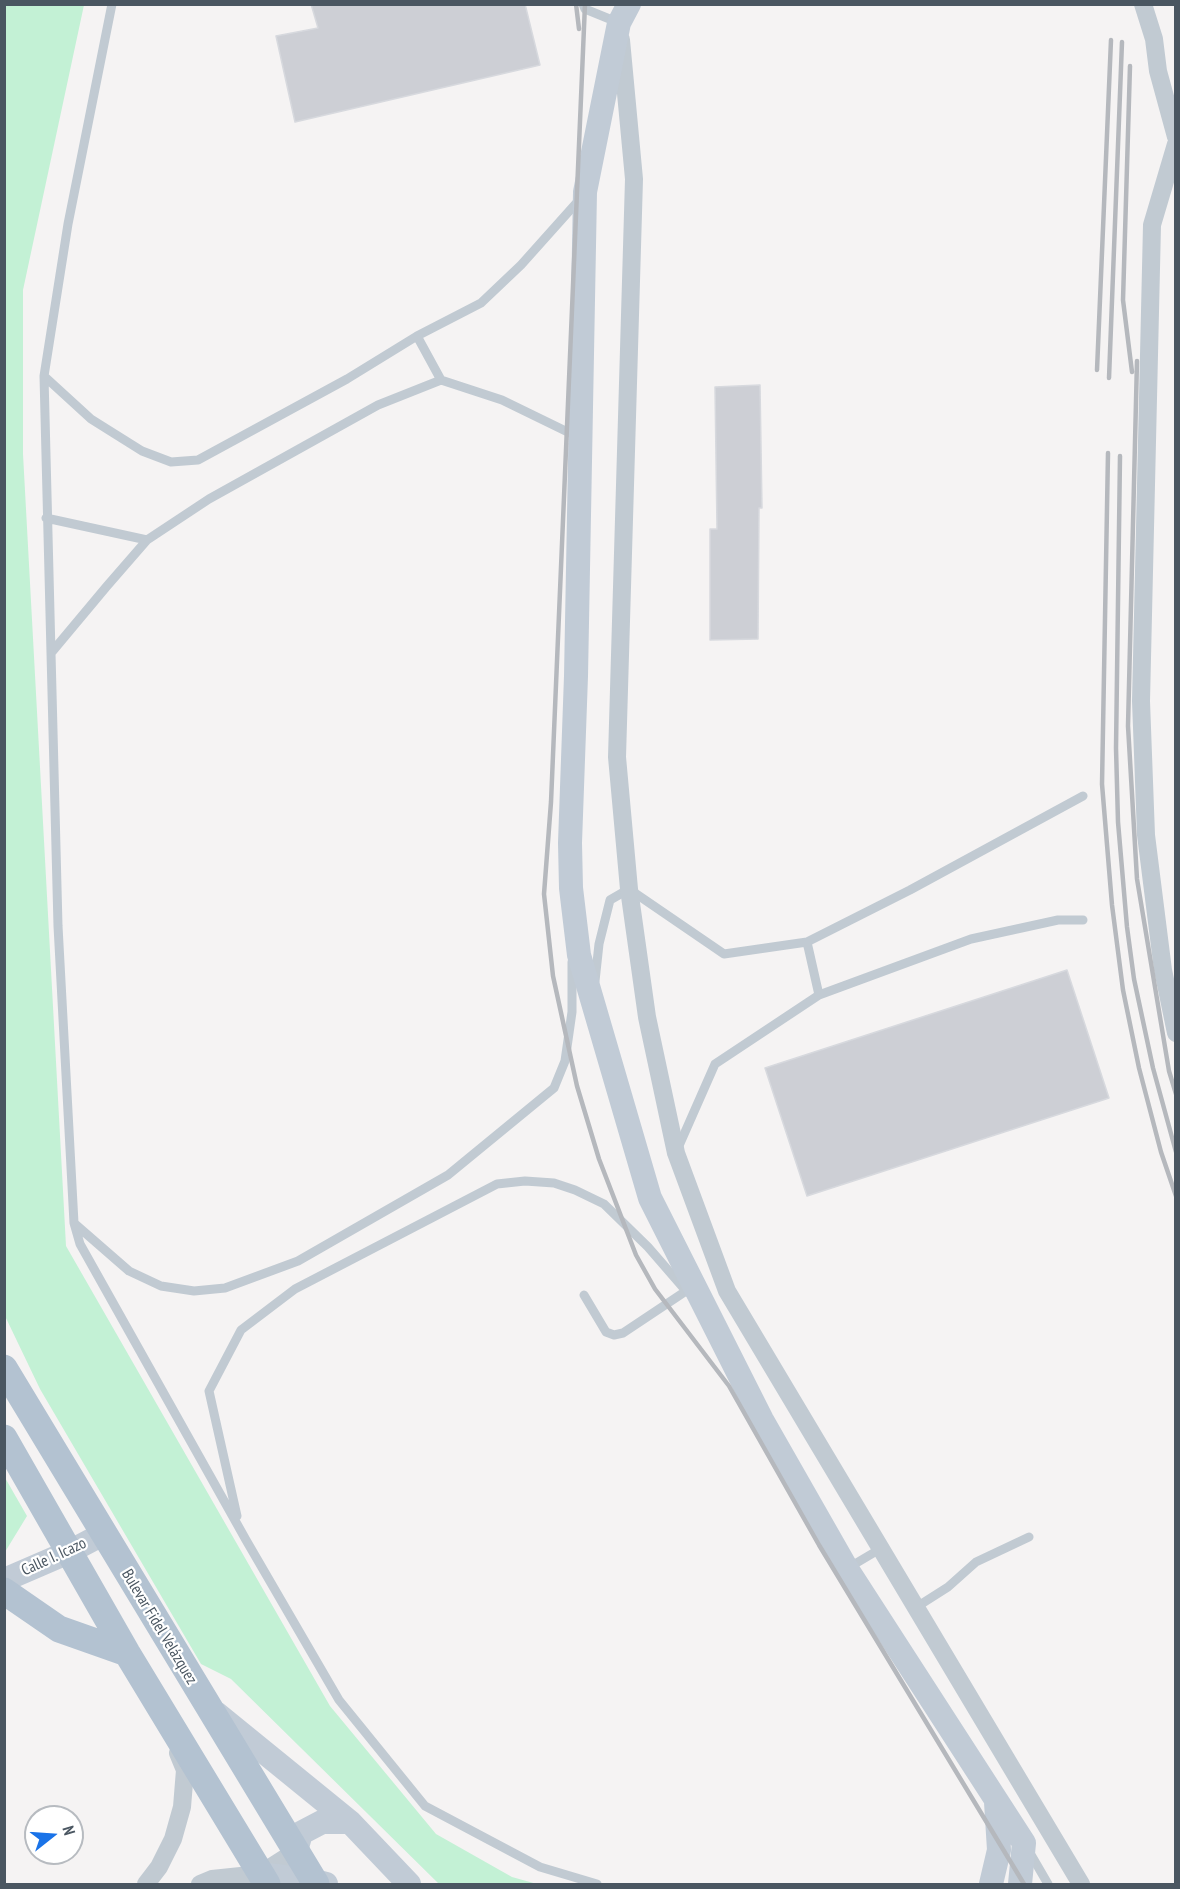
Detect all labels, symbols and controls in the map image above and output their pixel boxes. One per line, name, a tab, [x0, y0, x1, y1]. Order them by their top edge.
street label: Calle I. Icazo	[19, 1534, 89, 1580]
street label: Bulevar Fidel Velázquez	[117, 1566, 201, 1688]
north arrow	[24, 1805, 84, 1865]
text: N	[58, 1823, 80, 1837]

